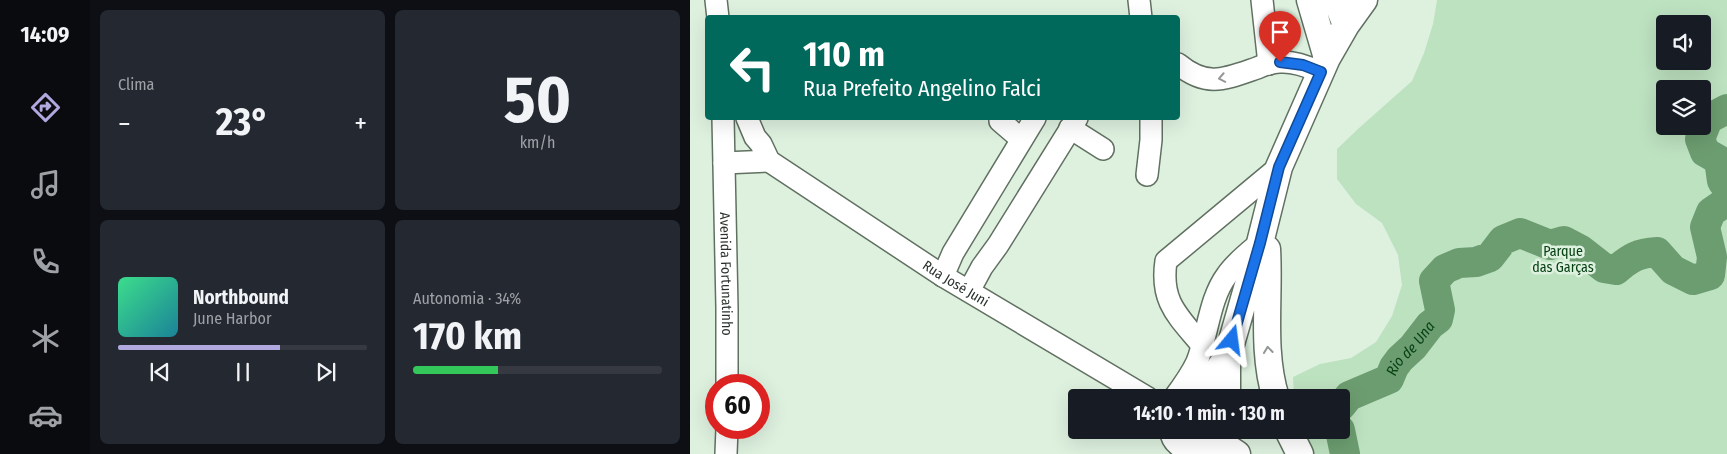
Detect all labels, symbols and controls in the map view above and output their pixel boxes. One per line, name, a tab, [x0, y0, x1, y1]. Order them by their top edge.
pin	[1259, 11, 1301, 62]
map controls	[1656, 15, 1711, 135]
button: sound	[1656, 15, 1711, 70]
icon: arrive	[1266, 18, 1294, 46]
text: 14:09	[21, 21, 69, 48]
text: 110 m	[803, 33, 885, 75]
icon: left	[720, 35, 785, 100]
text: 50	[504, 61, 571, 139]
one-way arrow	[1218, 73, 1227, 83]
text: Clima	[118, 75, 154, 94]
text: Rua Prefeito Angelino Falci	[803, 75, 1041, 102]
button: layers	[1656, 80, 1711, 135]
icon: directions	[28, 90, 63, 125]
text: 23°	[216, 99, 269, 145]
text: −	[118, 107, 131, 140]
text: +	[354, 107, 367, 140]
text: km/h	[520, 133, 555, 152]
icon: music	[28, 167, 63, 202]
street label: Avenida Fortunatinho	[716, 212, 736, 336]
park label: Parque das Garças	[1532, 243, 1594, 276]
icon: phone	[28, 244, 63, 279]
street label: Rua José Juni	[920, 257, 992, 310]
text: Northbound	[193, 286, 289, 309]
text: Autonomia · 34%	[413, 289, 521, 308]
text: June Harbor	[193, 309, 271, 328]
text: 170 km	[413, 313, 522, 359]
position arrow	[1205, 313, 1257, 365]
water label: Rio de Una	[1382, 317, 1439, 378]
icon: climate	[28, 321, 63, 356]
one-way arrow	[1263, 345, 1274, 353]
icon: previous	[146, 358, 174, 386]
icon: pause	[229, 358, 257, 386]
icon: next	[312, 358, 340, 386]
speed limit sign: 60	[705, 374, 770, 439]
icon: car	[28, 398, 63, 433]
text: 14:10 · 1 min · 130 m	[1133, 402, 1285, 425]

